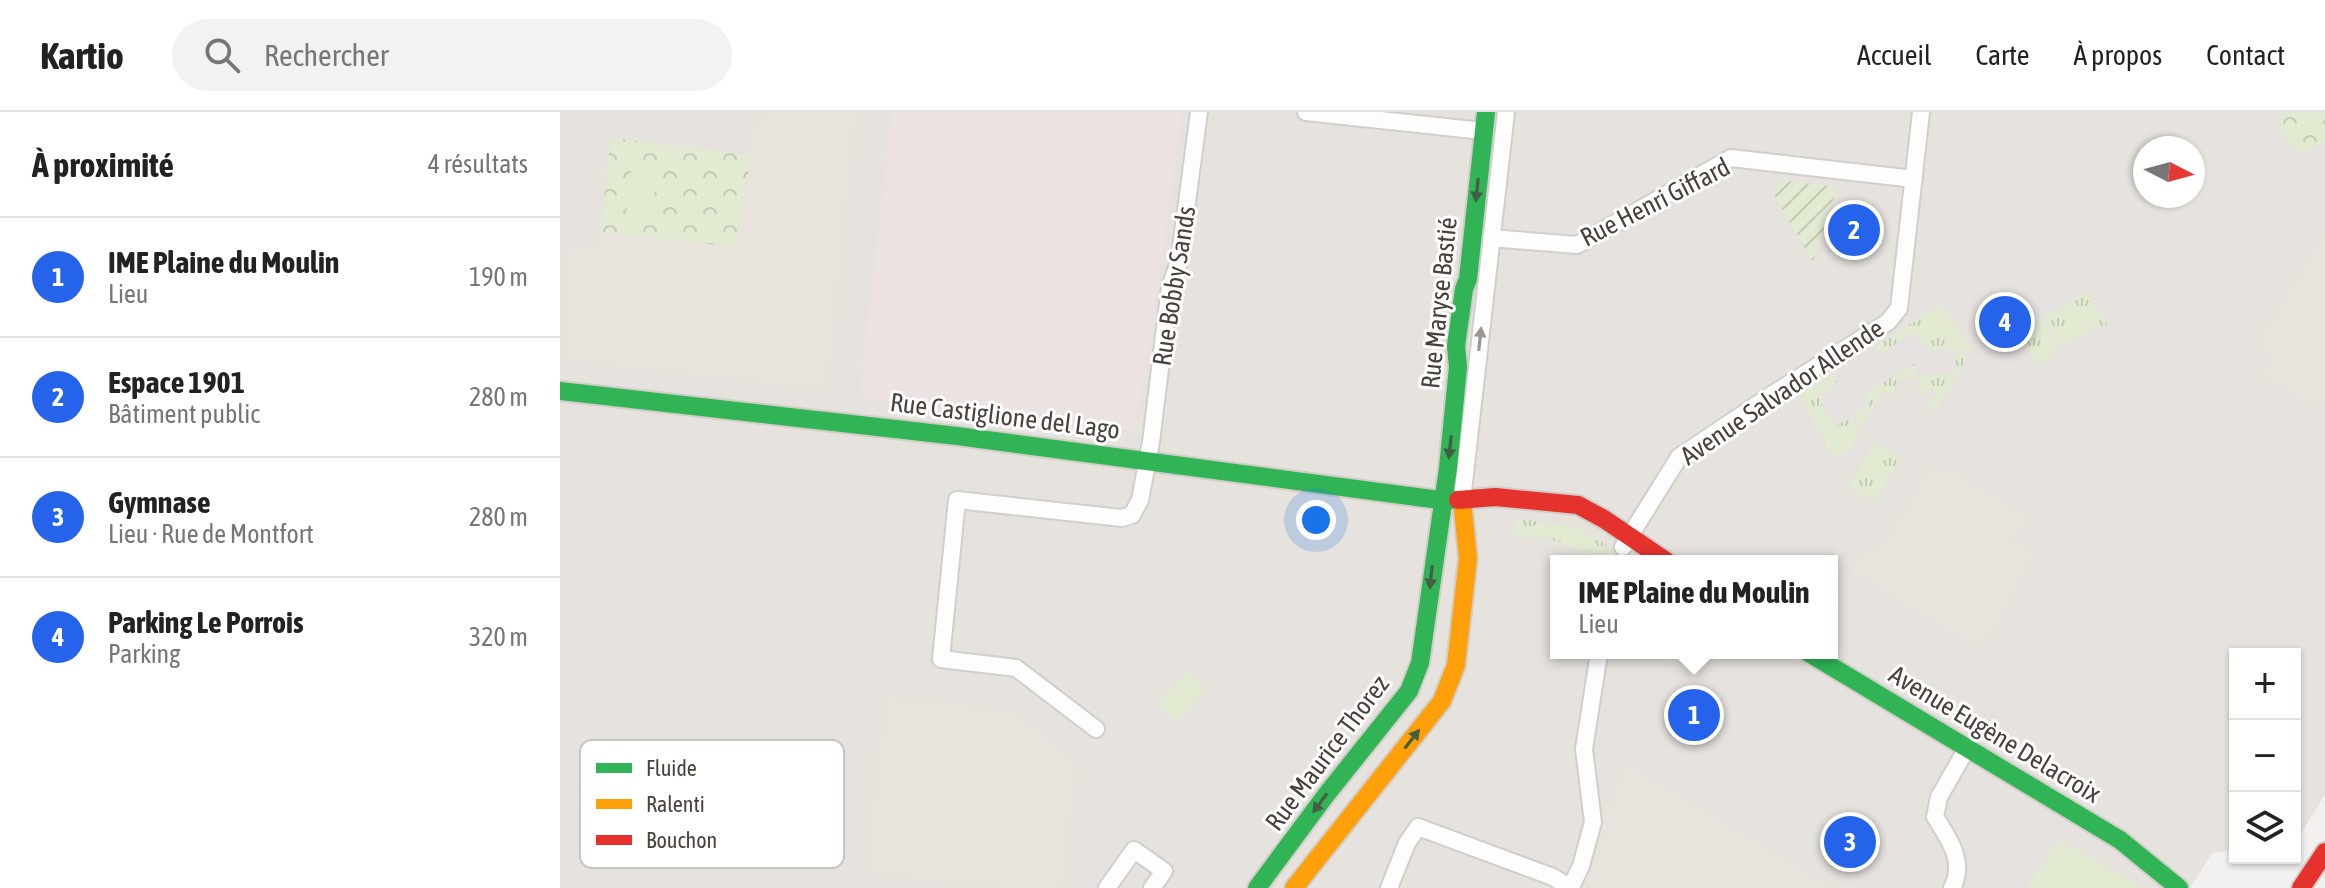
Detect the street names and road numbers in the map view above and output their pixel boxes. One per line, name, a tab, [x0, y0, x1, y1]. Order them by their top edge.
street label: Rue Henri Giffard	[1575, 151, 1735, 253]
street label: Rue Bobby Sands	[1147, 204, 1201, 368]
street label: Rue Maryse Bastié	[1415, 216, 1463, 390]
street label: Avenue Salvador Allende	[1675, 313, 1889, 471]
street label: Rue Castiglione del Lago	[888, 387, 1122, 445]
street label: Avenue Eugène Delacroix	[1884, 659, 2106, 809]
street label: Rue Maurice Thorez	[1259, 670, 1395, 836]

